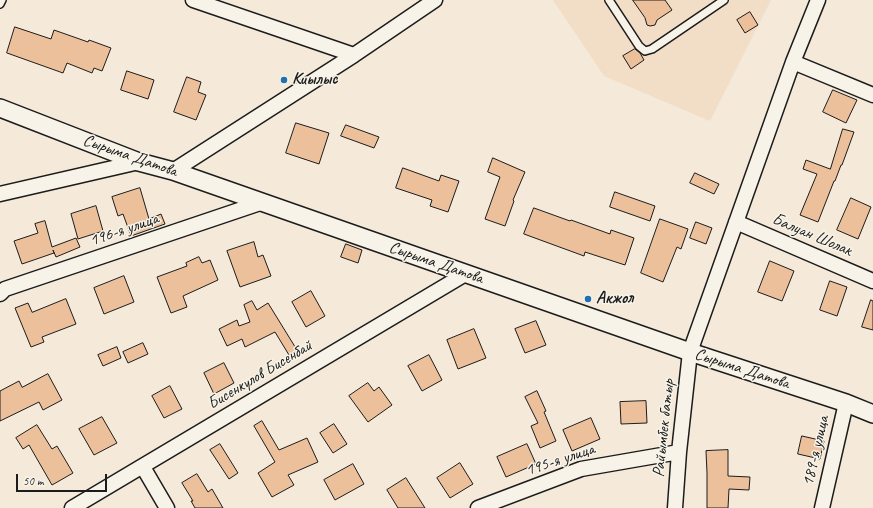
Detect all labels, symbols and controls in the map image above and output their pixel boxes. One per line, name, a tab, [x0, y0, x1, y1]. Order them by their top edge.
place label: Киылыс	[292, 70, 337, 90]
marker: Киылыс	[279, 75, 289, 85]
street label: Сырыма Датова	[80, 130, 180, 182]
street label: 196-я улица	[87, 209, 161, 251]
street label: Балуан Шолак	[769, 209, 855, 261]
street label: Сырыма Датова	[386, 237, 486, 289]
place label: Акжол	[596, 289, 633, 309]
marker: Акжол	[583, 294, 593, 304]
street label: Бисенкулов Бисенбай	[204, 336, 316, 414]
street label: Сырыма Датова	[692, 344, 792, 394]
street label: Райымбек батыр	[649, 378, 679, 478]
street label: 189-я улица	[798, 414, 834, 488]
street label: 195-я улица	[523, 439, 597, 481]
scale bar	[18, 466, 109, 492]
text: 50 m	[23, 473, 43, 489]

